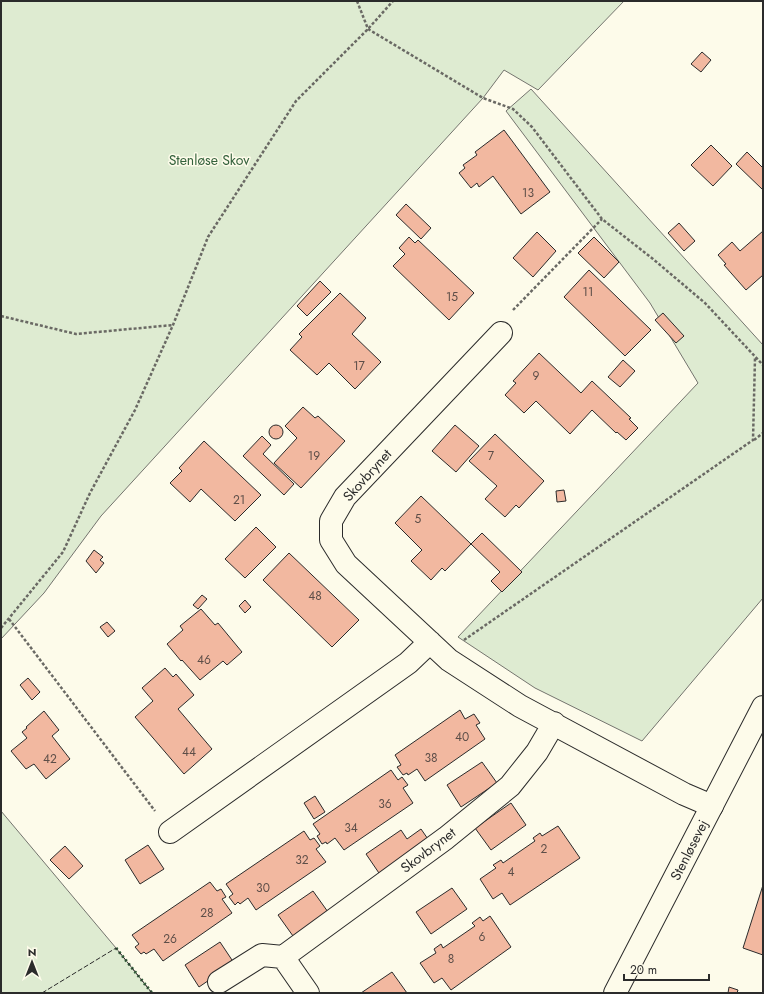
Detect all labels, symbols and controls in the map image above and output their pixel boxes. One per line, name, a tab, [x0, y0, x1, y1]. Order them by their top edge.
park label: Stenløse Skov	[169, 150, 250, 170]
house number: 13	[522, 184, 534, 202]
house number: 11	[583, 283, 593, 301]
house number: 15	[446, 288, 458, 306]
house number: 17	[353, 357, 366, 375]
house number: 9	[533, 367, 540, 385]
street label: Skovbrynet	[338, 444, 396, 506]
house number: 19	[308, 447, 320, 465]
house number: 7	[488, 447, 495, 465]
house number: 21	[233, 491, 245, 509]
house number: 5	[415, 510, 422, 528]
house number: 48	[308, 587, 322, 605]
house number: 46	[197, 651, 211, 669]
house number: 40	[455, 728, 469, 746]
house number: 44	[182, 743, 196, 761]
house number: 38	[424, 749, 438, 767]
house number: 42	[43, 750, 57, 768]
house number: 36	[378, 795, 392, 813]
street label: Stenløsevej	[665, 816, 713, 884]
house number: 34	[344, 819, 358, 837]
street label: Skovbrynet	[396, 822, 460, 877]
house number: 2	[541, 840, 548, 858]
house number: 32	[295, 851, 309, 869]
house number: 4	[508, 863, 515, 881]
house number: 30	[256, 879, 270, 897]
house number: 28	[200, 904, 214, 922]
house number: 6	[479, 928, 486, 946]
house number: 26	[163, 930, 177, 948]
north arrow	[12, 942, 52, 982]
text: N	[28, 944, 36, 960]
house number: 8	[448, 950, 454, 968]
scale bar	[624, 956, 709, 982]
text: 20 m	[630, 961, 657, 979]

